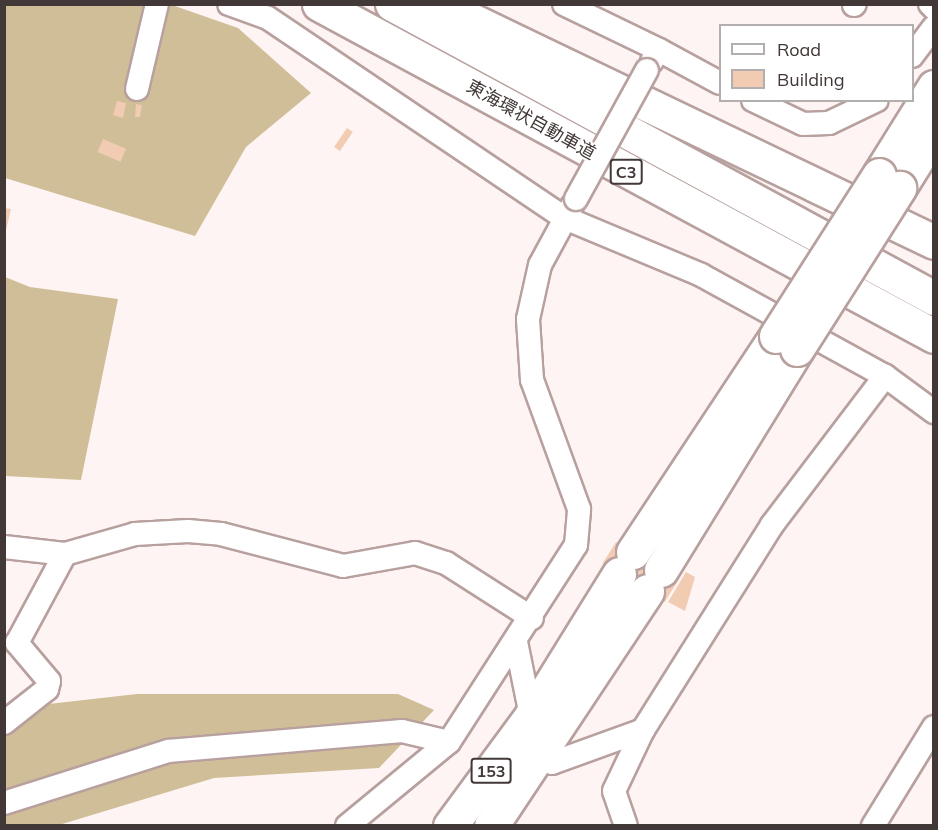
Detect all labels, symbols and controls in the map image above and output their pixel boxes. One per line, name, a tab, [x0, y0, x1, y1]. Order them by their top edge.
legend	[719, 24, 914, 102]
text: Road	[777, 38, 821, 61]
text: Building	[777, 68, 845, 91]
street label: 東海環状自動車道	[463, 76, 599, 164]
road number: C3	[610, 159, 642, 185]
road number: 153	[470, 758, 512, 784]

